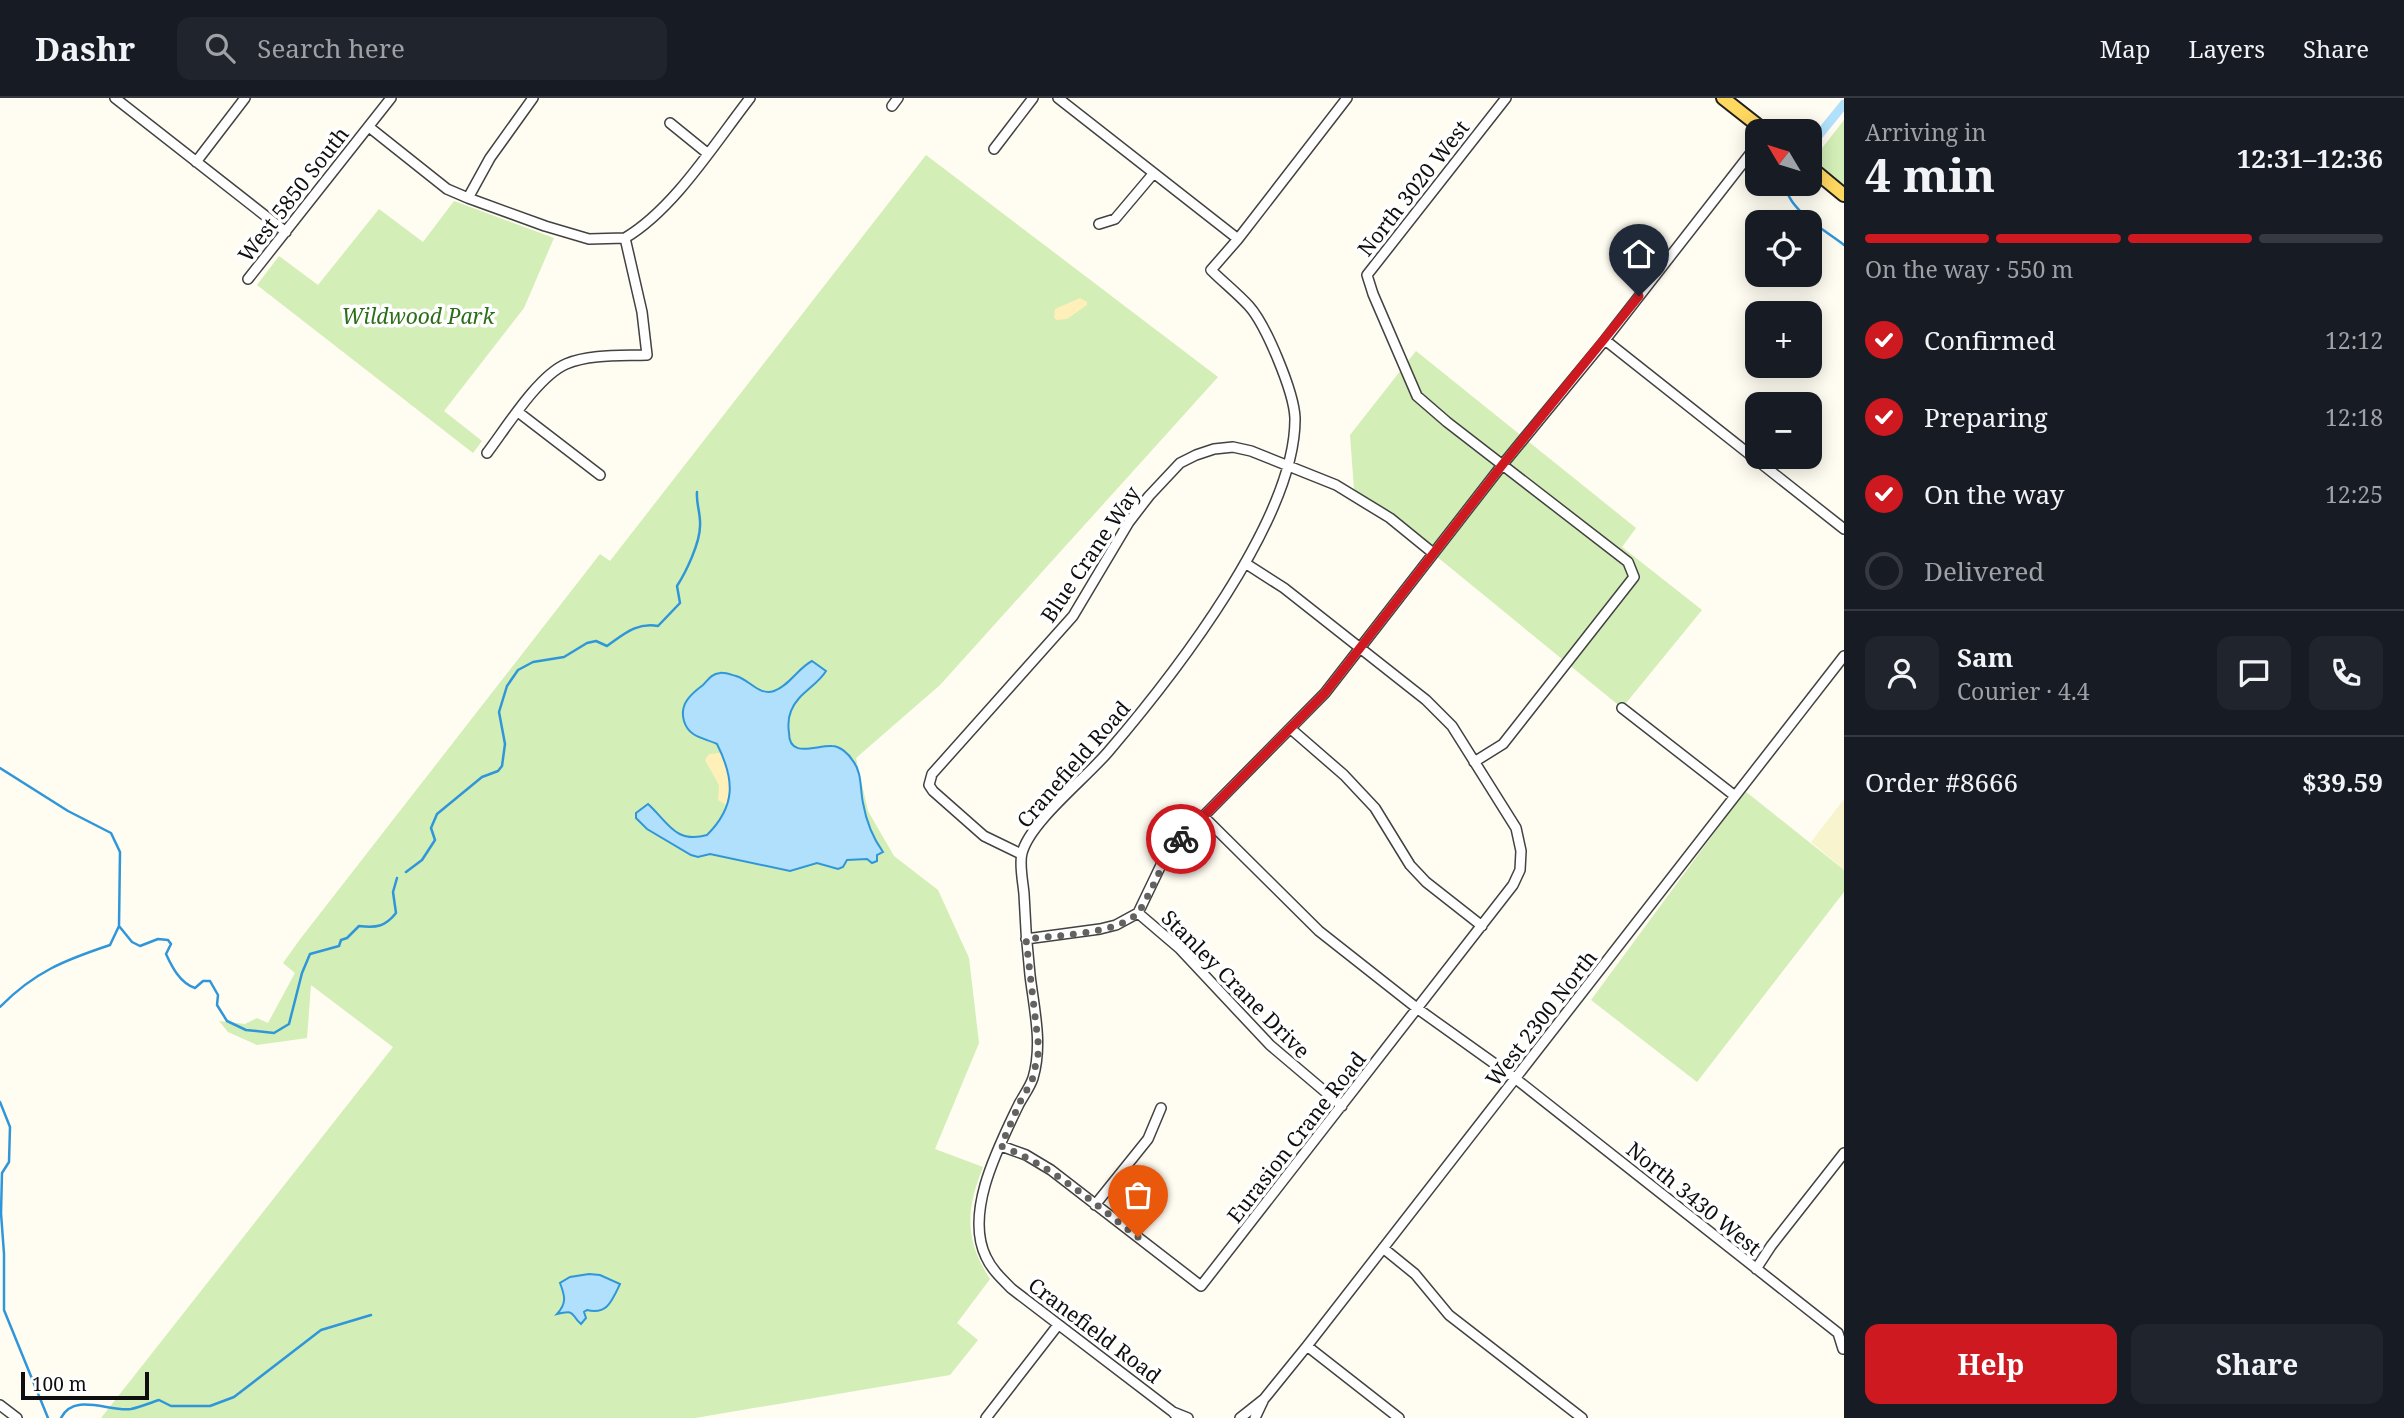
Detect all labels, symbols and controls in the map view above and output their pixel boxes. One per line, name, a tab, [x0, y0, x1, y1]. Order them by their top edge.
search box	[177, 17, 667, 80]
text: Dashr	[35, 26, 135, 71]
icon: search	[201, 29, 239, 67]
text: Search here	[257, 30, 405, 66]
text: Map	[2100, 32, 2151, 65]
text: Layers	[2189, 32, 2265, 65]
text: Share	[2303, 32, 2369, 65]
street label: North 3020 West	[1351, 114, 1475, 262]
text: Arriving in	[1865, 116, 1986, 148]
north arrow	[1745, 119, 1822, 196]
map controls	[1745, 119, 1822, 469]
street label: West 5850 South	[231, 121, 355, 267]
text: 12:31–12:36	[2237, 140, 2383, 176]
text: 4 min	[1865, 143, 1995, 205]
button: locate	[1745, 210, 1822, 287]
pin	[1609, 224, 1669, 296]
icon: home	[1620, 235, 1658, 273]
text: On the way · 550 m	[1865, 253, 2073, 285]
button: +	[1745, 301, 1822, 378]
park label: Wildwood Park	[342, 302, 495, 330]
icon: check	[1865, 321, 1903, 359]
text: Confirmed	[1924, 322, 2056, 358]
text: 12:12	[2325, 324, 2383, 356]
button: −	[1745, 392, 1822, 469]
icon: check	[1865, 398, 1903, 436]
text: Preparing	[1924, 399, 2048, 435]
text: 12:18	[2325, 401, 2383, 433]
icon: check	[1865, 475, 1903, 513]
text: On the way	[1924, 476, 2064, 512]
text: 12:25	[2325, 478, 2383, 510]
street label: Blue Crane Way	[1034, 480, 1146, 628]
text: Delivered	[1924, 553, 2044, 589]
button: person	[1865, 636, 1939, 710]
button: chat	[2217, 636, 2291, 710]
button: phone	[2309, 636, 2383, 710]
text: Sam	[1957, 639, 2013, 675]
text: Courier · 4.4	[1957, 675, 2090, 707]
street label: Cranefield Road	[1010, 695, 1136, 833]
text: Order #8666	[1865, 764, 2018, 800]
text: $39.59	[2302, 764, 2383, 800]
courier	[1146, 804, 1216, 874]
icon: bike	[1162, 820, 1200, 858]
street label: Stanley Crane Drive	[1156, 904, 1316, 1064]
street label: West 2300 North	[1479, 944, 1603, 1092]
street label: Eurasion Crane Road	[1220, 1046, 1372, 1228]
street label: North 3430 West	[1621, 1135, 1767, 1261]
pin	[1108, 1165, 1168, 1237]
icon: bag	[1119, 1176, 1157, 1214]
street label: Cranefield Road	[1023, 1271, 1167, 1389]
button: Help	[1865, 1324, 2117, 1404]
button: Share	[2131, 1324, 2383, 1404]
scale bar	[21, 1369, 149, 1401]
text: 100 m	[32, 1371, 87, 1397]

